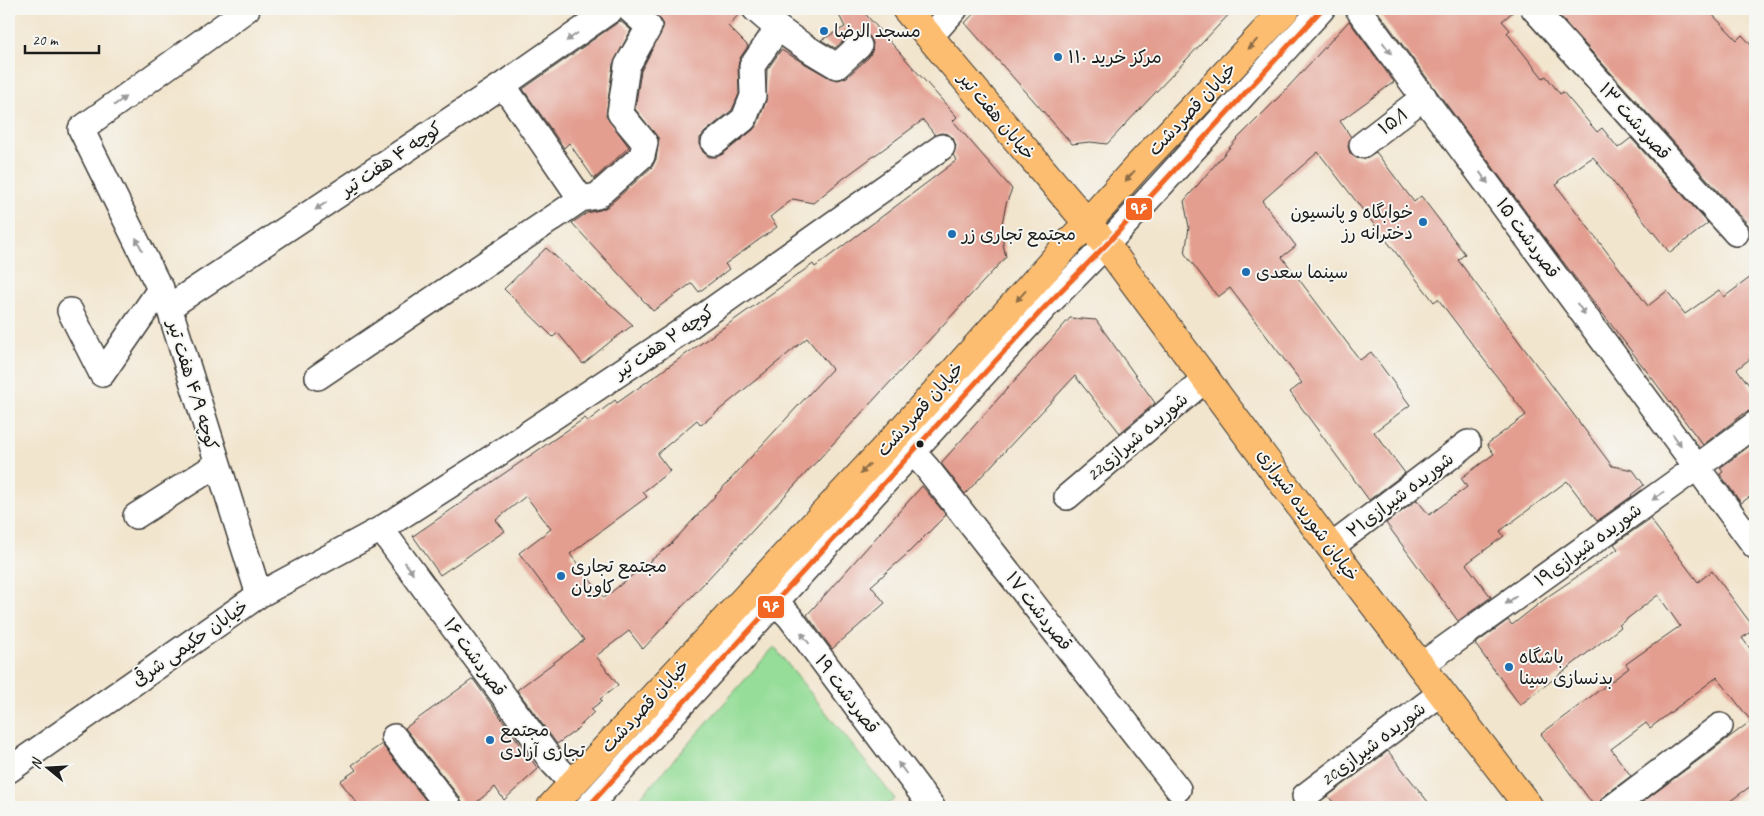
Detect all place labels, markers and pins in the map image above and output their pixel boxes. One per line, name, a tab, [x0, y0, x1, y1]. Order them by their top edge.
place label: مسجد الرضا	[834, 20, 921, 42]
marker: مسجد الرضا	[818, 25, 830, 37]
place label: مرکز خرید ۱۱۰	[1068, 46, 1162, 68]
marker: مرکز خرید ۱۱۰	[1052, 51, 1064, 63]
place label: خوابگاه و پانسیون دخترانه رز	[1290, 201, 1413, 244]
marker: خوابگاه و پانسیون دخترانه رز	[1417, 216, 1429, 228]
place label: مجتمع تجاری زر	[960, 223, 1076, 247]
marker: مجتمع تجاری زر	[946, 228, 958, 240]
place label: سینما سعدی	[1256, 261, 1348, 283]
marker: سینما سعدی	[1240, 266, 1252, 278]
unlabelled marker	[915, 439, 925, 449]
place label: مجتمع تجاری کاویان	[571, 555, 667, 598]
marker: مجتمع تجاری کاویان	[555, 570, 567, 582]
place label: باشگاه بدنسازی سینا	[1519, 646, 1613, 689]
marker: باشگاه بدنسازی سینا	[1503, 661, 1515, 673]
place label: مجتمع تجاری آزادی	[500, 719, 586, 762]
marker: مجتمع تجاری آزادی	[484, 734, 496, 746]

